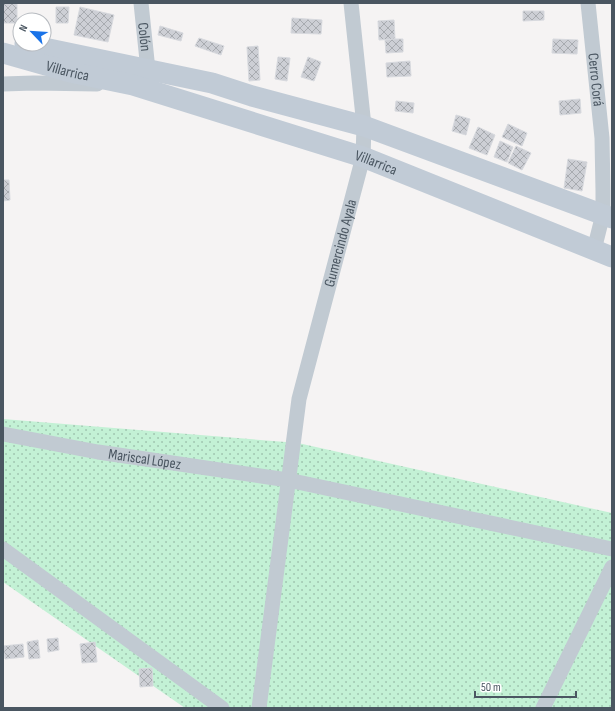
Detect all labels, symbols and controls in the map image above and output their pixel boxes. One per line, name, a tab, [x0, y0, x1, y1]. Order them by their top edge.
north arrow	[12, 12, 52, 52]
text: N	[16, 22, 31, 33]
street label: Colón	[133, 22, 155, 52]
street label: Cerro Corá	[583, 52, 608, 107]
street label: Villarrica	[44, 57, 91, 86]
street label: Villarrica	[352, 146, 400, 180]
street label: Gumercindo Ayala	[320, 197, 361, 289]
street label: Mariscal López	[107, 445, 183, 474]
scale bar	[475, 673, 576, 699]
text: 50 m	[481, 680, 501, 695]

